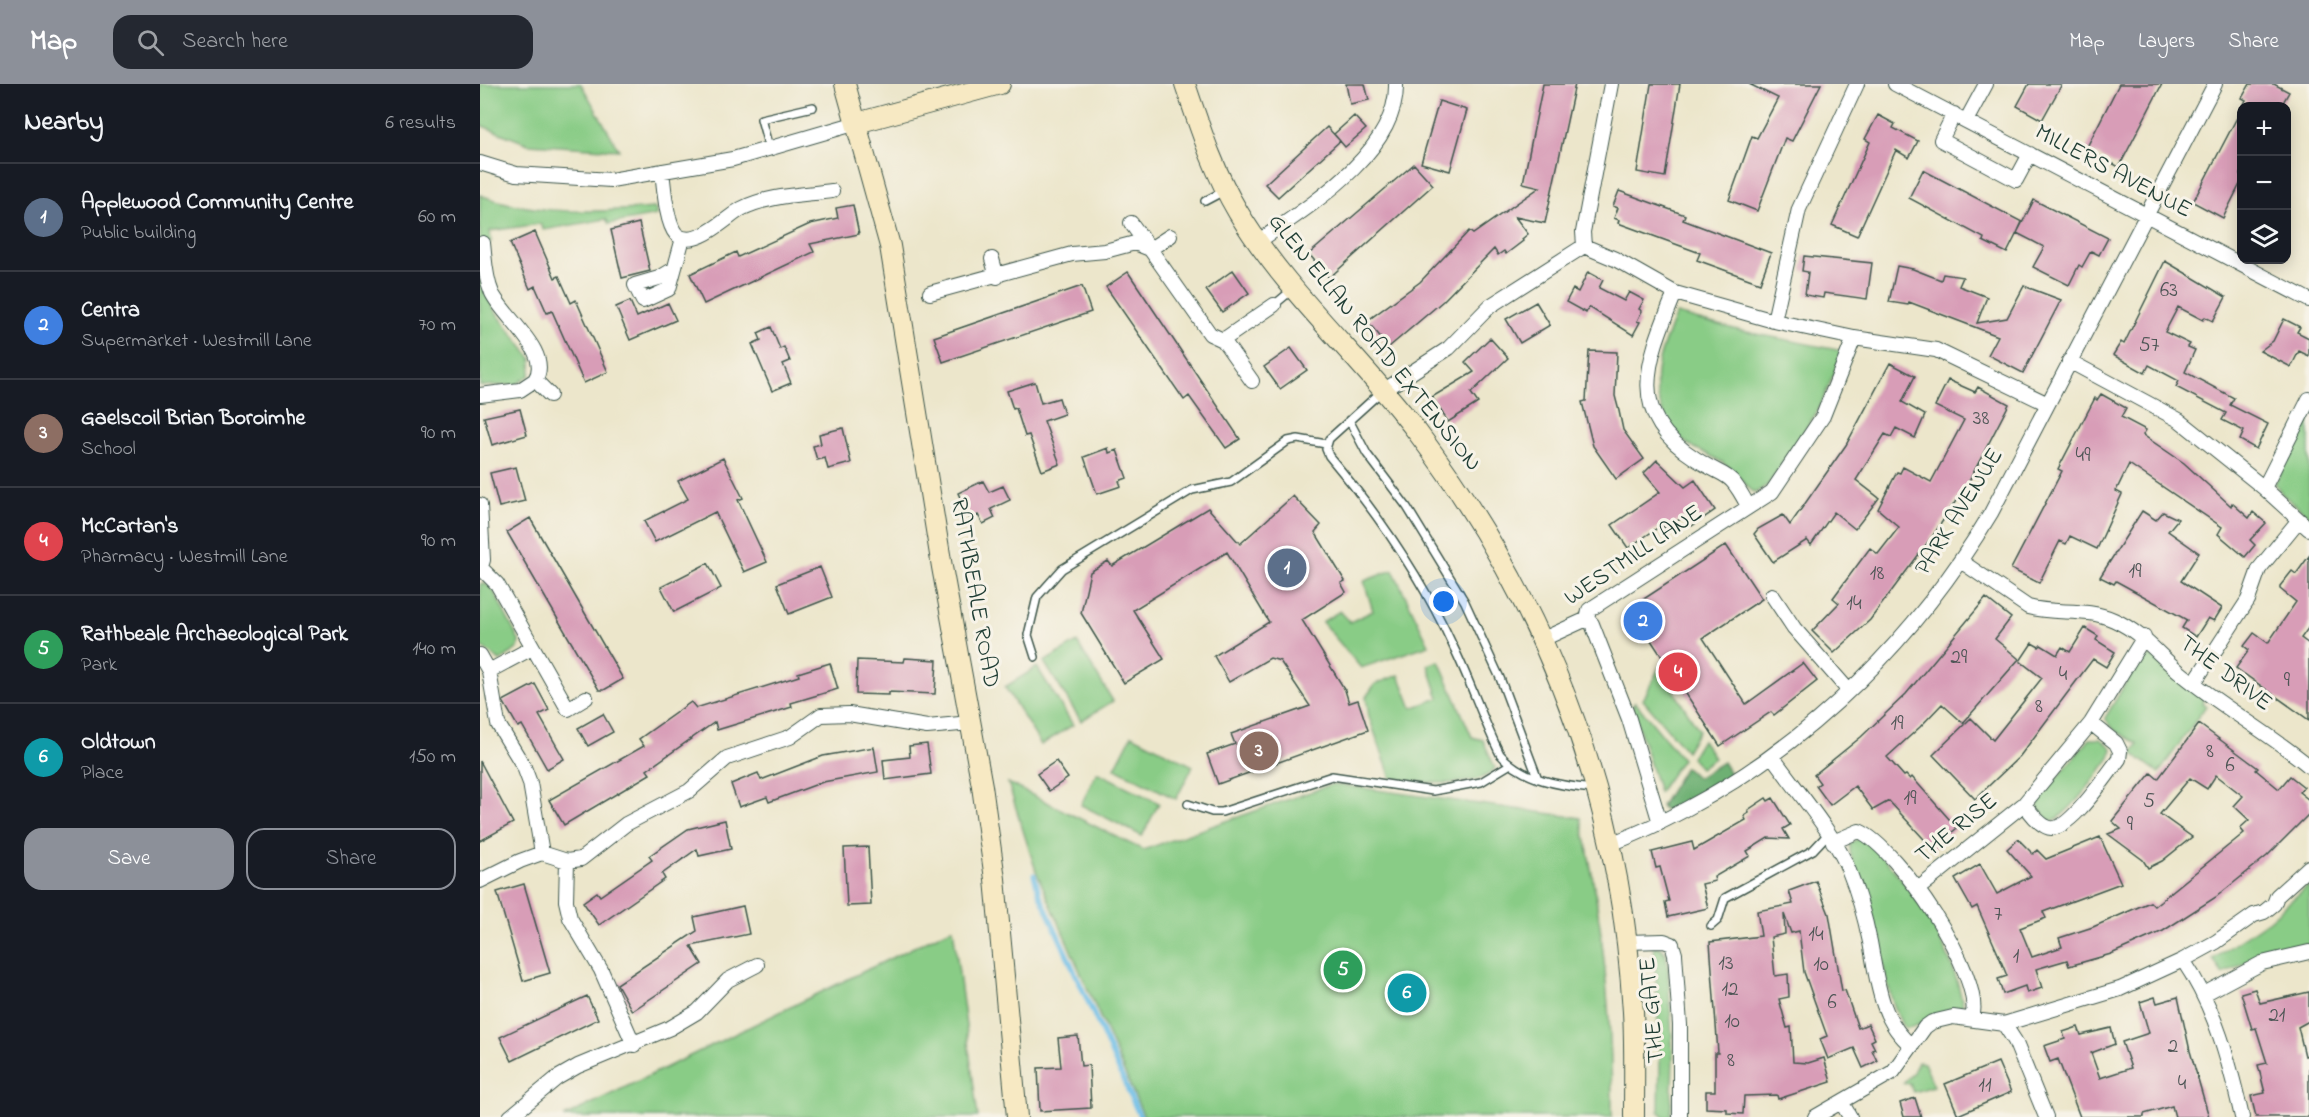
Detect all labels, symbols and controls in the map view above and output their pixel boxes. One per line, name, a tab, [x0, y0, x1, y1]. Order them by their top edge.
search box	[113, 15, 533, 69]
text: Map	[30, 22, 77, 63]
icon: search	[134, 26, 167, 59]
text: Search here	[182, 26, 288, 58]
text: Map	[2069, 27, 2105, 57]
text: Layers	[2138, 27, 2195, 57]
text: Share	[2228, 27, 2279, 57]
map controls	[2237, 102, 2291, 264]
button: +	[2237, 102, 2291, 156]
text: Nearby	[24, 104, 103, 142]
text: 6 results	[385, 109, 456, 138]
street label: MILLERS AVENUE	[2028, 116, 2198, 228]
button: −	[2237, 156, 2291, 210]
text: Applewood Community Centre	[81, 187, 353, 219]
text: 1	[40, 203, 47, 232]
text: 60 m	[418, 203, 456, 232]
street label: GLEN ELLAN ROAD EXTENSION	[1259, 206, 1489, 480]
button: layers	[2237, 210, 2291, 264]
text: Public building	[81, 219, 196, 248]
house number: 63	[2160, 276, 2178, 306]
text: Centra	[81, 295, 140, 327]
text: 2	[39, 311, 48, 340]
text: 70 m	[419, 311, 456, 340]
text: Supermarket · Westmill Lane	[81, 327, 312, 356]
house number: 57	[2139, 331, 2160, 361]
text: Gaelscoil Brian Boroimhe	[81, 403, 305, 435]
house number: 38	[1973, 404, 1989, 434]
text: 3	[39, 419, 48, 448]
text: 90 m	[421, 419, 456, 448]
text: School	[81, 435, 136, 464]
street label: PARK AVENUE	[1907, 441, 2013, 583]
house number: 49	[2076, 441, 2091, 471]
street label: RATHBEALE ROAD	[940, 495, 1008, 691]
street label: WESTMILL LANE	[1558, 497, 1710, 615]
text: McCartan's	[81, 511, 179, 543]
text: 4	[39, 527, 48, 556]
text: 90 m	[421, 527, 456, 556]
text: Pharmacy · Westmill Lane	[81, 543, 288, 572]
pin: 1	[1268, 546, 1306, 590]
house number: 19	[2129, 557, 2142, 587]
house number: 18	[1870, 559, 1884, 589]
your location	[1429, 587, 1458, 616]
house number: 14	[1846, 589, 1862, 619]
pin: 2	[1624, 598, 1662, 644]
text: Rathbeale Archaeological Park	[81, 619, 348, 651]
street label: THE DRIVE	[2171, 627, 2279, 721]
text: 5	[38, 635, 49, 664]
text: 140 m	[412, 635, 456, 664]
house number: 29	[1951, 643, 1968, 673]
pin: 4	[1658, 650, 1698, 694]
text: Park	[81, 651, 117, 680]
house number: 4	[2059, 660, 2068, 690]
house number: 9	[2284, 666, 2291, 696]
house number: 8	[2035, 692, 2043, 722]
house number: 19	[1891, 709, 1904, 739]
text: Oldtown	[81, 727, 156, 759]
pin: 3	[1240, 728, 1278, 774]
house number: 8	[2206, 737, 2214, 767]
text: 6	[39, 743, 48, 772]
text: 150 m	[409, 743, 456, 772]
house number: 6	[2225, 751, 2235, 781]
text: Place	[81, 759, 123, 788]
house number: 19	[1904, 784, 1917, 814]
street label: THE RISE	[1908, 785, 2006, 873]
house number: 5	[2143, 787, 2155, 817]
house number: 9	[2127, 810, 2134, 840]
button: Save	[24, 828, 234, 890]
button: Share	[246, 828, 456, 890]
house number: 7	[1994, 900, 2003, 930]
house number: 14	[1808, 920, 1824, 950]
house number: 1	[2013, 942, 2020, 972]
pin: 5	[1324, 948, 1362, 992]
house number: 13	[1718, 949, 1734, 979]
house number: 10	[1813, 950, 1829, 980]
street label: THE GATE	[1631, 955, 1675, 1065]
pin: 6	[1388, 970, 1426, 1016]
house number: 12	[1721, 975, 1739, 1005]
house number: 6	[1827, 988, 1837, 1018]
house number: 21	[2268, 1001, 2286, 1031]
house number: 10	[1724, 1007, 1740, 1037]
house number: 2	[2168, 1032, 2178, 1062]
house number: 8	[1727, 1046, 1735, 1076]
house number: 4	[2178, 1069, 2187, 1099]
house number: 11	[1978, 1071, 1992, 1101]

